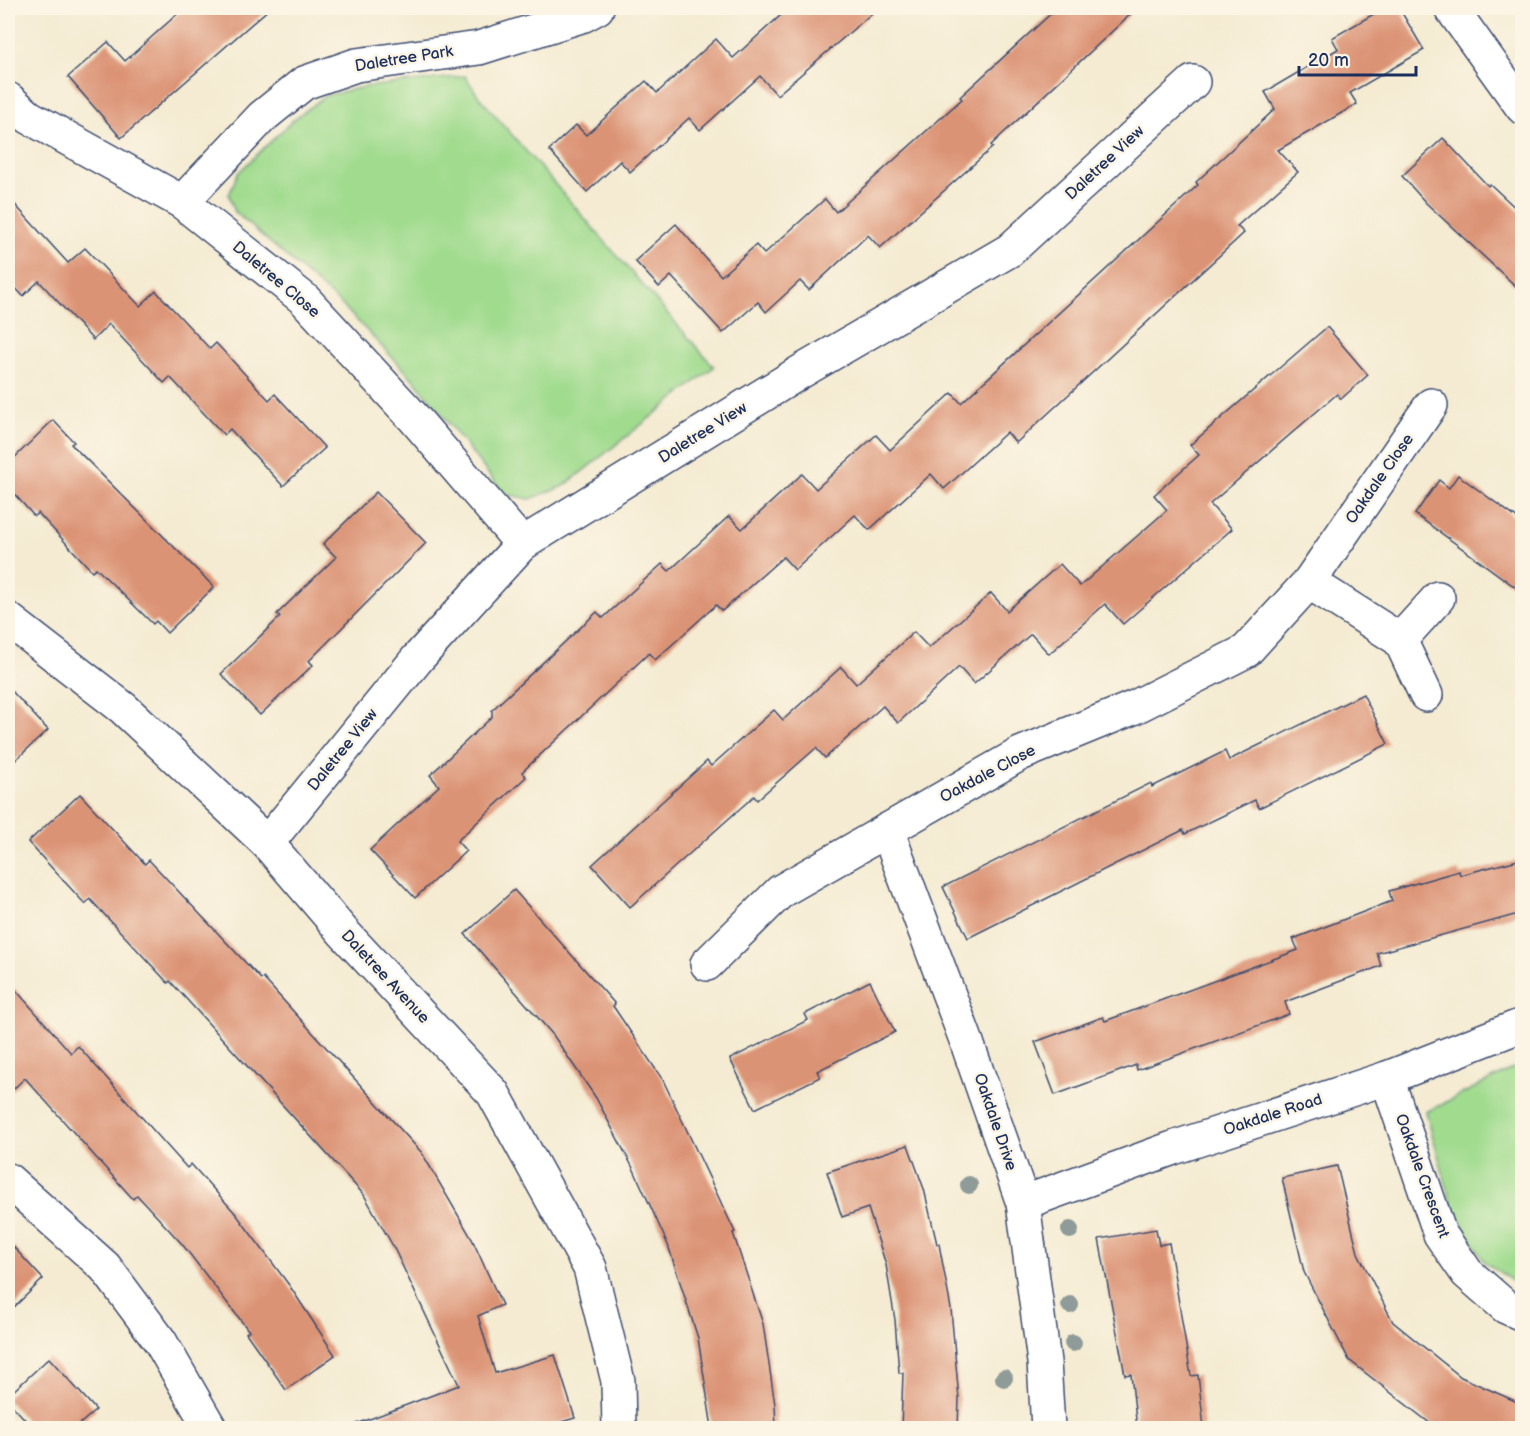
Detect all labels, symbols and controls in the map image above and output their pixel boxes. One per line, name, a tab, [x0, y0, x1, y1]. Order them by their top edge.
scale bar	[1299, 39, 1416, 77]
street label: Daletree Park	[354, 42, 455, 76]
text: 20 m	[1308, 50, 1349, 71]
street label: Daletree View	[1062, 122, 1148, 204]
street label: Daletree Close	[228, 238, 324, 322]
street label: Daletree View	[655, 398, 751, 468]
street label: Oakdale Close	[1342, 430, 1418, 528]
street label: Daletree View	[304, 705, 382, 795]
street label: Oakdale Close	[937, 741, 1039, 807]
street label: Daletree Avenue	[337, 926, 433, 1028]
street label: Oakdale Drive	[969, 1071, 1021, 1174]
street label: Oakdale Road	[1221, 1090, 1325, 1140]
street label: Oakdale Crescent	[1391, 1112, 1453, 1241]

